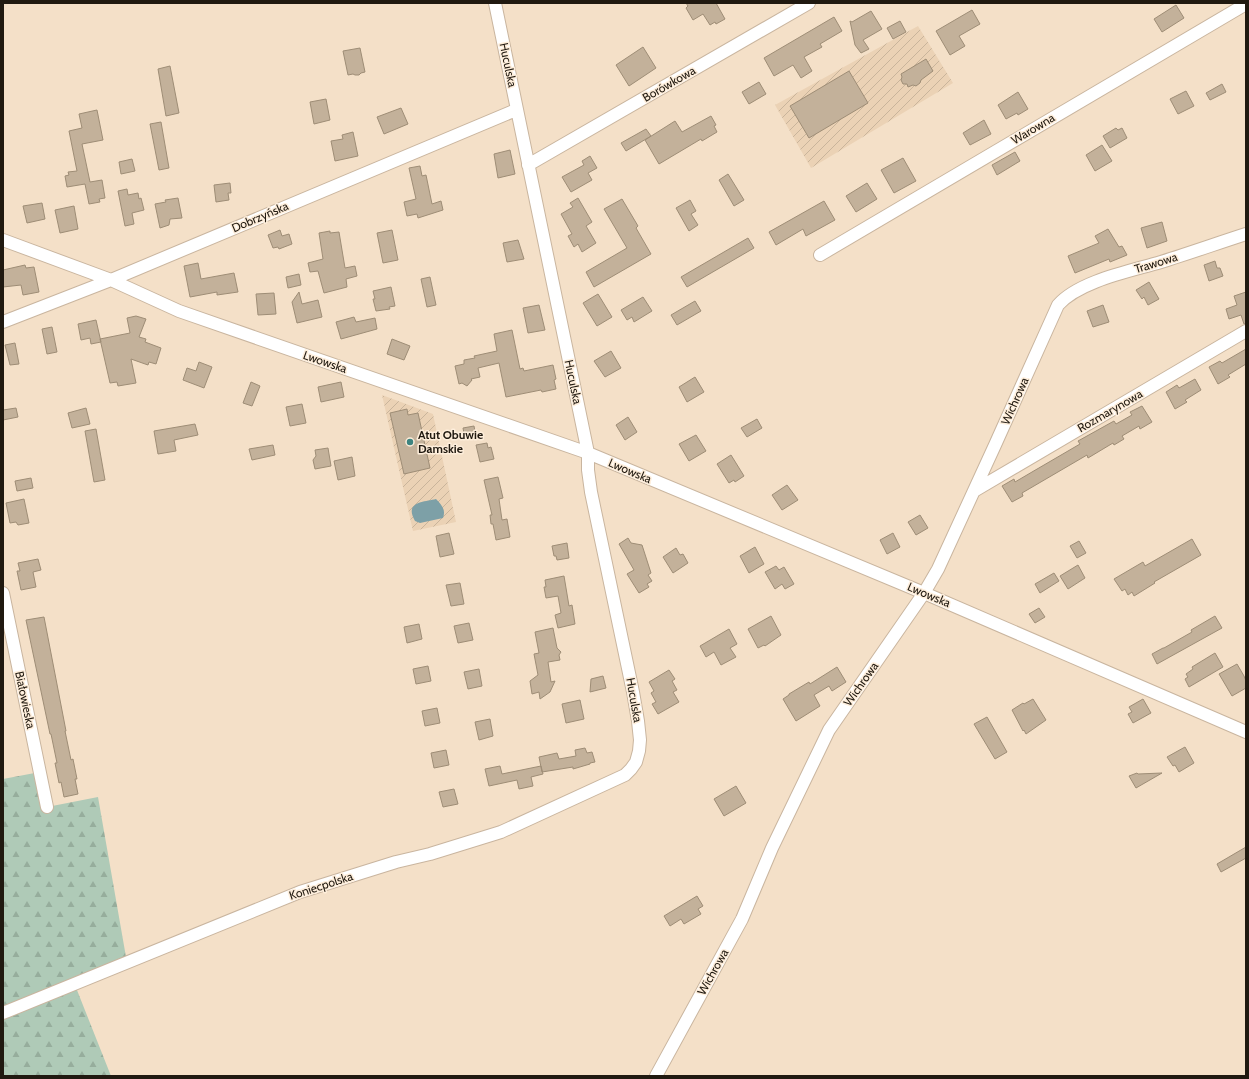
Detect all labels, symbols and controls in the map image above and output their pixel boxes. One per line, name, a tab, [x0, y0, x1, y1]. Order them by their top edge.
street label: Huculska	[496, 41, 521, 89]
street label: Borówkowa	[640, 62, 698, 105]
street label: Warowna	[1008, 110, 1057, 147]
street label: Dobrzyńska	[229, 198, 291, 235]
street label: Trawowa	[1133, 249, 1179, 276]
street label: Lwowska	[301, 347, 349, 376]
street label: Huculska	[561, 358, 586, 406]
street label: Wichrowa	[997, 375, 1032, 427]
street label: Rozmarynowa	[1074, 386, 1145, 435]
place label: Atut Obuwie Damskie	[418, 427, 483, 456]
marker: Atut Obuwie Damskie	[405, 437, 415, 447]
street label: Lwowska	[606, 455, 654, 486]
street label: Lwowska	[905, 579, 953, 610]
street label: Wichrowa	[840, 659, 881, 709]
street label: Białowieska	[12, 670, 39, 730]
street label: Huculska	[623, 676, 646, 724]
street label: Koniecpolska	[287, 868, 355, 903]
street label: Wichrowa	[694, 946, 731, 997]

